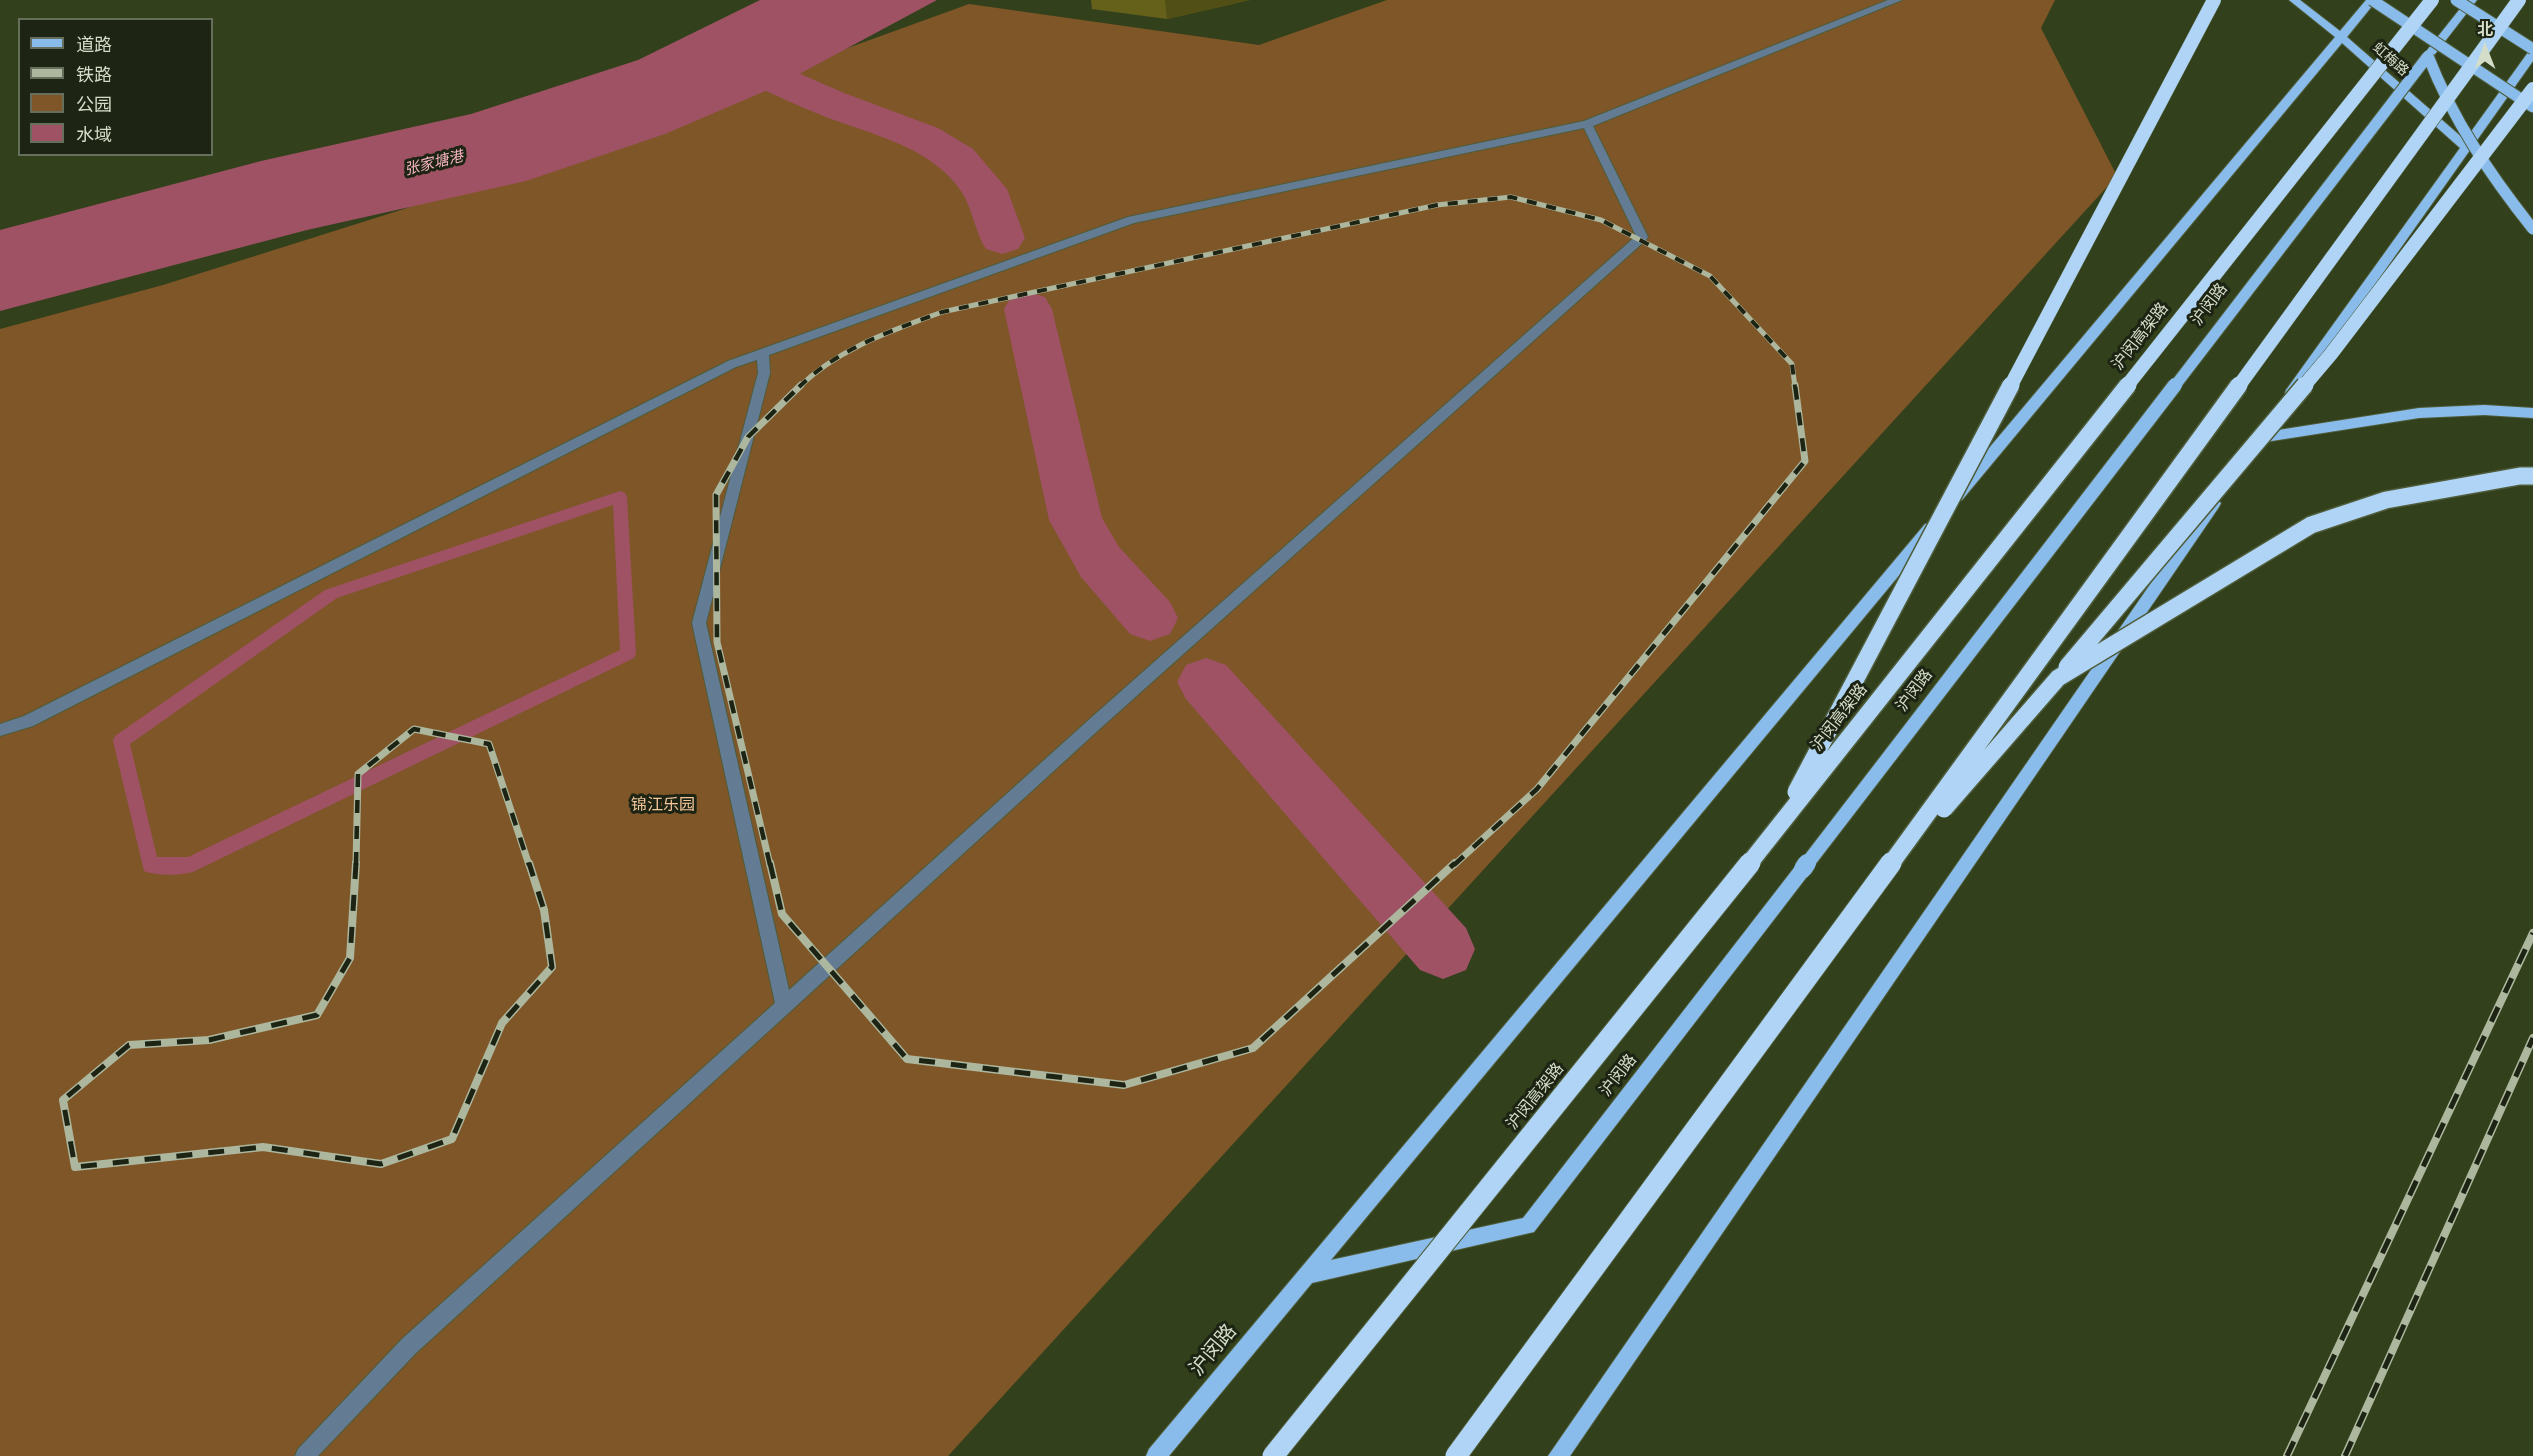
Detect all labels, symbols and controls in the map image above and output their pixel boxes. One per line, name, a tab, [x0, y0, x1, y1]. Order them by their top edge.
legend	[18, 18, 213, 156]
north arrow	[2455, 18, 2515, 78]
text: 北	[2477, 19, 2493, 41]
text: 道路	[76, 33, 112, 57]
street label: 虹梅路	[2369, 40, 2411, 80]
text: 铁路	[76, 63, 112, 87]
text: 公园	[76, 93, 112, 117]
text: 水域	[76, 123, 112, 147]
water label: 张家塘港	[403, 148, 465, 180]
street label: 沪闵路	[2188, 280, 2232, 330]
street label: 沪闵高架路	[2109, 300, 2173, 374]
street label: 沪闵路	[1893, 666, 1937, 716]
street label: 沪闵高架路	[1808, 681, 1872, 755]
park label: 锦江乐园	[631, 796, 695, 816]
street label: 沪闵路	[1597, 1051, 1641, 1101]
street label: 沪闵高架路	[1503, 1060, 1569, 1134]
street label: 沪闵路	[1186, 1320, 1242, 1382]

